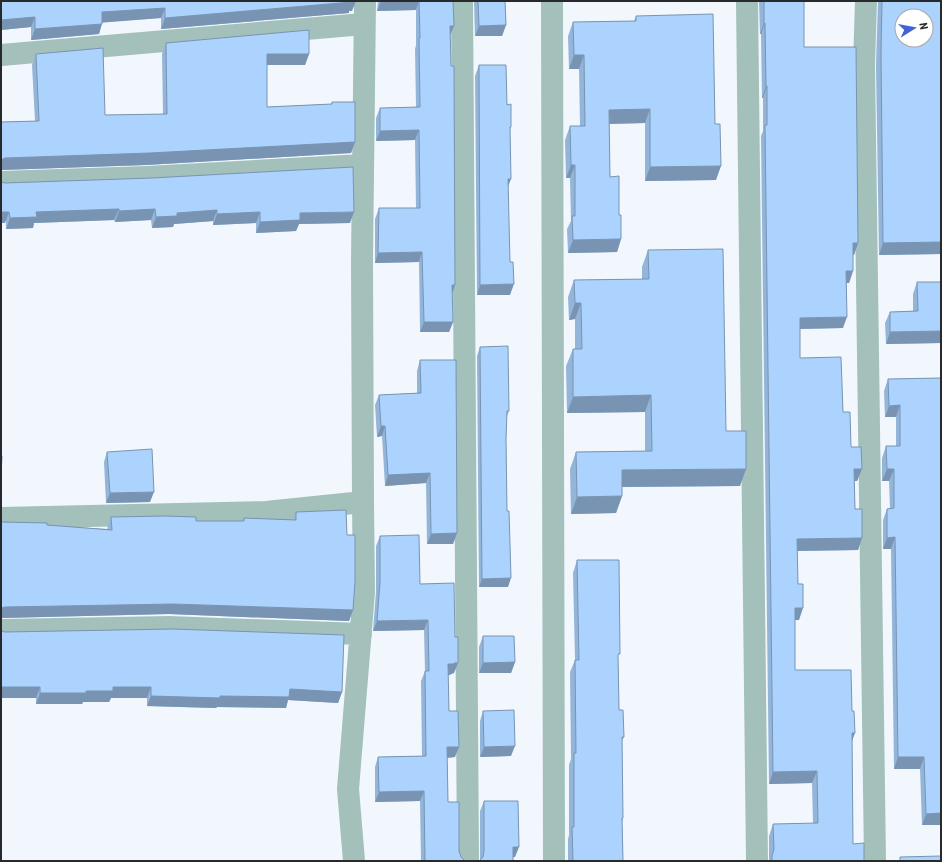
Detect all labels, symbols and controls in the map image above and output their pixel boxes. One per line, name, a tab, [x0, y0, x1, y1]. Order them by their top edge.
north arrow	[894, 8, 934, 48]
text: N	[916, 22, 930, 31]

